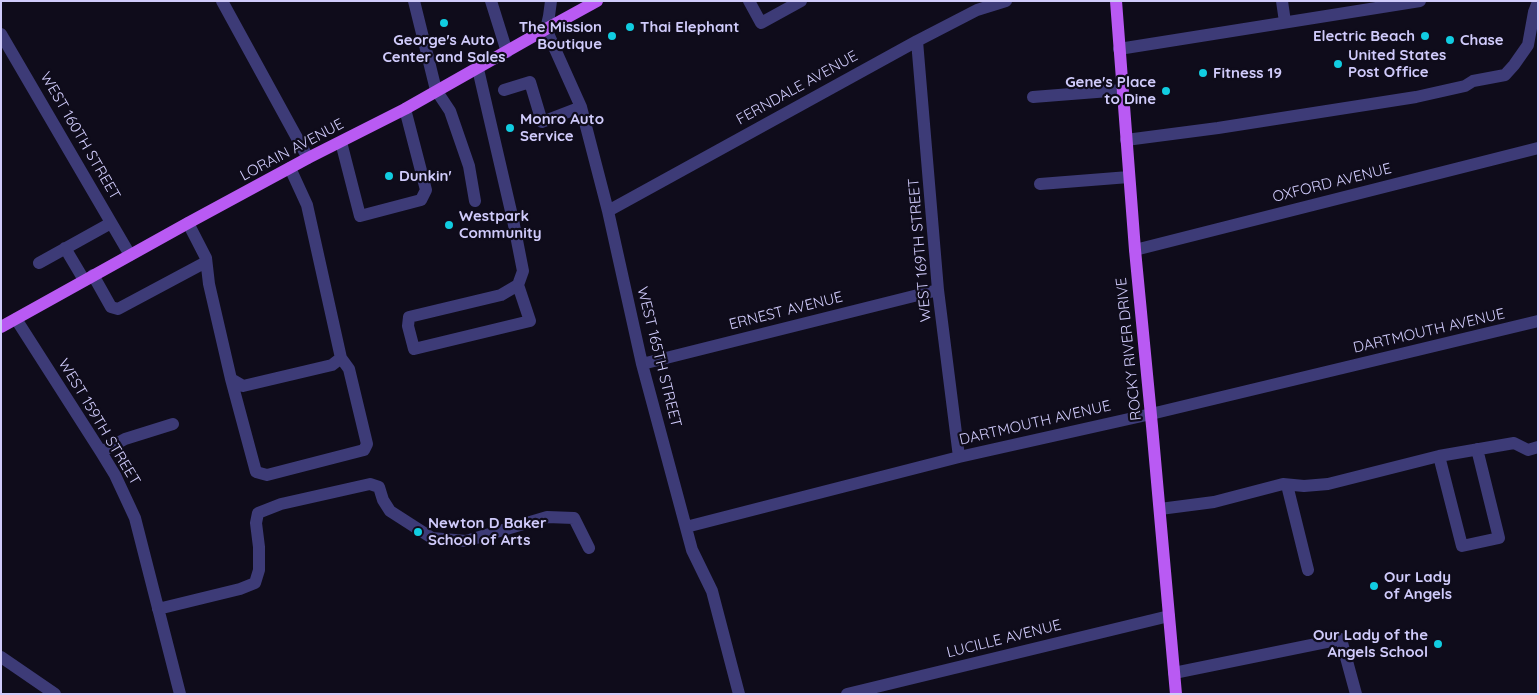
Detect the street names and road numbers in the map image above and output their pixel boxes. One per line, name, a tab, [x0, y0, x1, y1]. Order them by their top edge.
street label: FERNDALE AVENUE	[733, 47, 861, 129]
street label: WEST 160TH STREET	[36, 69, 124, 203]
street label: LORAIN AVENUE	[237, 115, 347, 185]
street label: OXFORD AVENUE	[1271, 160, 1393, 206]
street label: WEST 169TH STREET	[905, 177, 935, 323]
street label: ROCKY RIVER DRIVE	[1113, 277, 1145, 421]
street label: WEST 165TH STREET	[633, 285, 685, 429]
street label: ERNEST AVENUE	[727, 288, 845, 334]
street label: DARTMOUTH AVENUE	[1352, 305, 1506, 357]
street label: WEST 159TH STREET	[54, 356, 144, 488]
street label: DARTMOUTH AVENUE	[958, 397, 1112, 449]
street label: LUCILLE AVENUE	[945, 616, 1063, 662]

